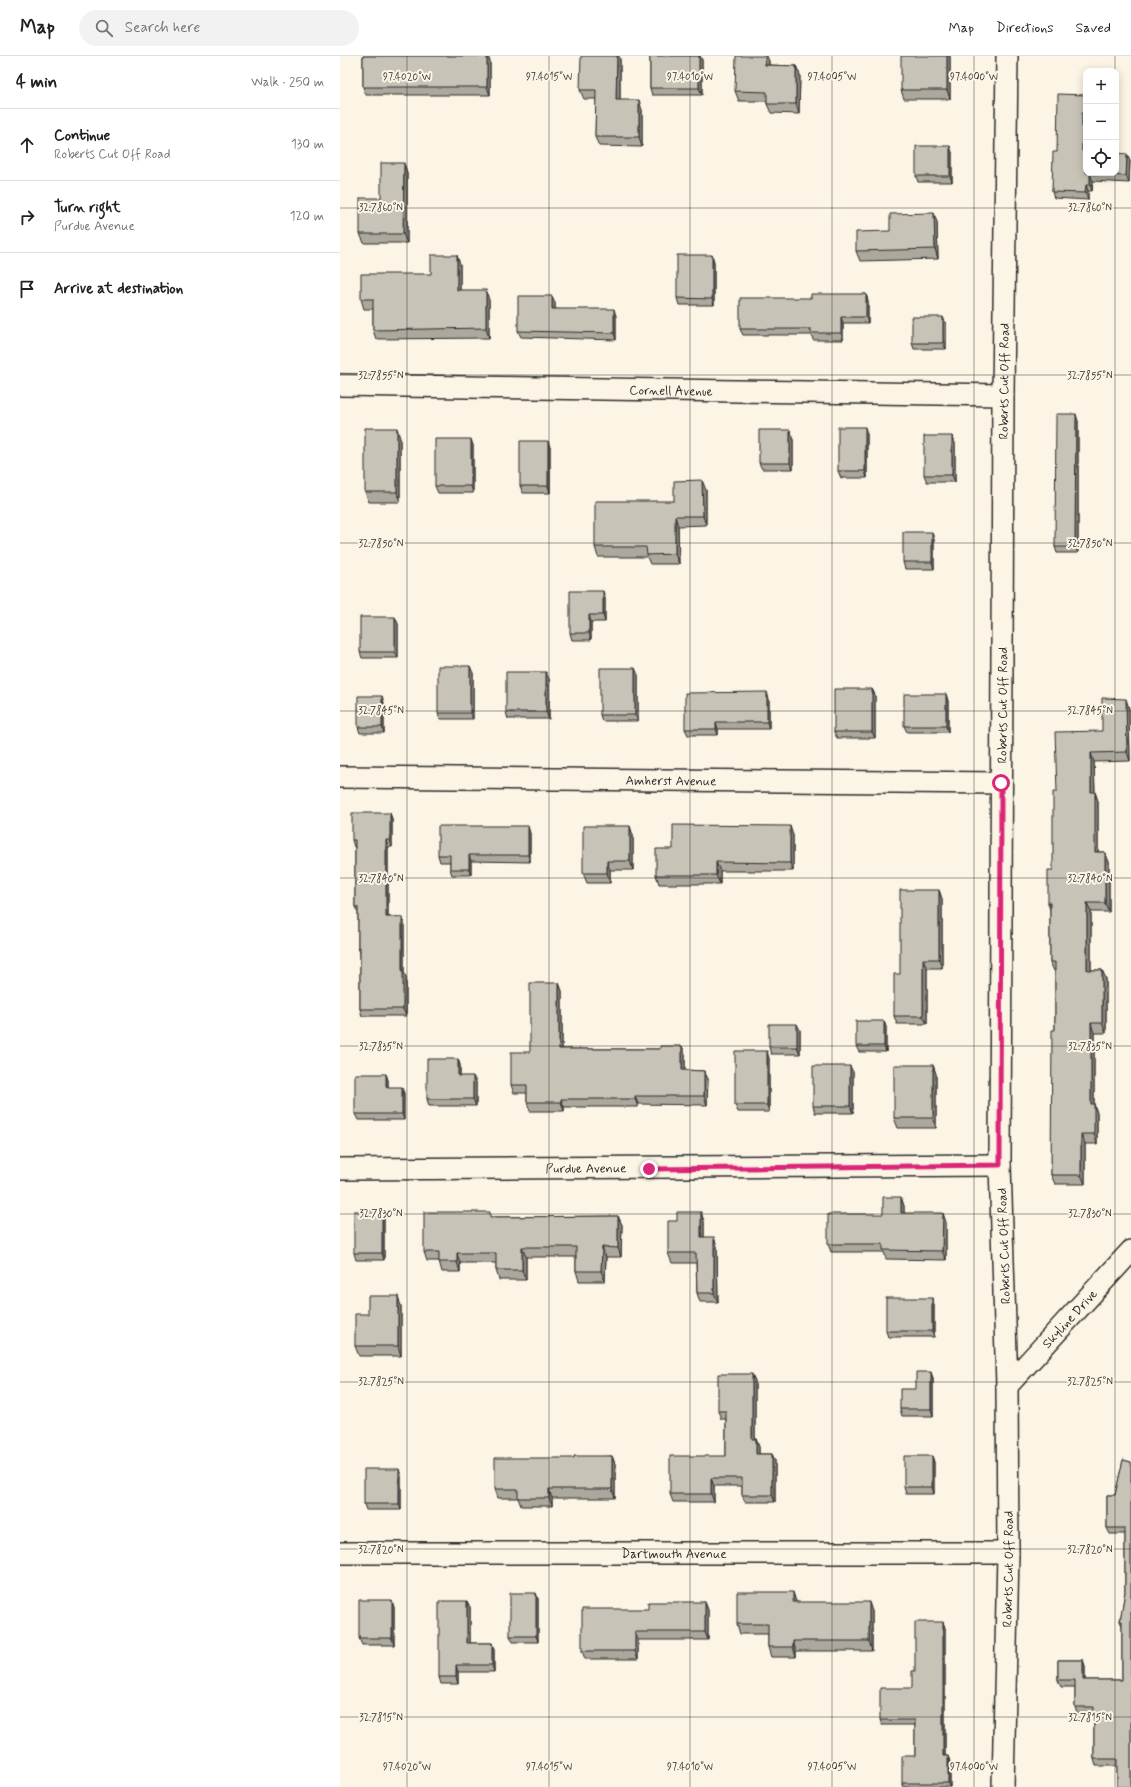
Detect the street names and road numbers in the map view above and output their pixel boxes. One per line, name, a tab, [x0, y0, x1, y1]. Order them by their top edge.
street label: Roberts Cut Off Road	[996, 323, 1014, 439]
street label: Cornell Avenue	[629, 382, 713, 401]
street label: Roberts Cut Off Road	[995, 647, 1012, 763]
street label: Amherst Avenue	[625, 773, 717, 790]
street label: Purdue Avenue	[546, 1160, 627, 1178]
street label: Roberts Cut Off Road	[994, 1187, 1015, 1304]
street label: Skyline Drive	[1039, 1286, 1102, 1352]
street label: Roberts Cut Off Road	[999, 1511, 1018, 1628]
street label: Dartmouth Avenue	[621, 1546, 727, 1563]

